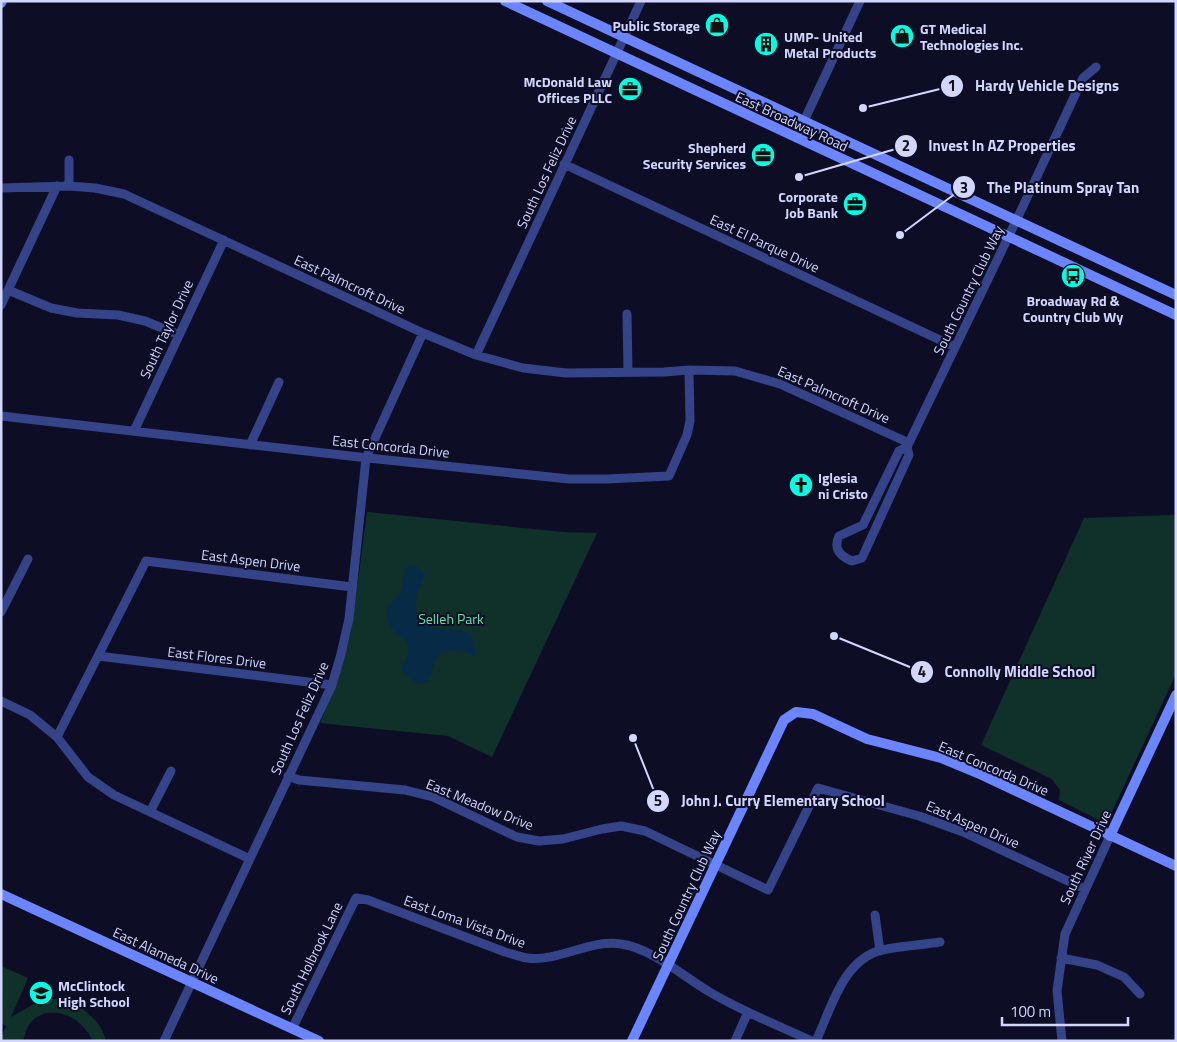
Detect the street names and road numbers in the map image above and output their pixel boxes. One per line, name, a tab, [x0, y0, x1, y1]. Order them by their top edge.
street label: East Broadway Road	[732, 86, 852, 156]
street label: South Los Feliz Drive	[511, 112, 581, 232]
street label: East El Parque Drive	[707, 208, 823, 278]
street label: South Country Club Way	[927, 221, 1009, 358]
street label: East Palmcroft Drive	[291, 249, 409, 319]
street label: South Taylor Drive	[134, 276, 198, 382]
street label: East Palmcroft Drive	[775, 360, 893, 428]
street label: East Concorda Drive	[331, 429, 451, 463]
street label: East Aspen Drive	[200, 543, 302, 577]
street label: East Flores Drive	[166, 641, 268, 673]
street label: South Los Feliz Drive	[265, 658, 333, 778]
street label: East Concorda Drive	[936, 735, 1052, 801]
street label: East Meadow Drive	[423, 773, 537, 835]
street label: East Aspen Drive	[923, 795, 1023, 853]
street label: South River Drive	[1054, 806, 1116, 908]
street label: South Country Club Way	[646, 826, 726, 964]
street label: East Loma Vista Drive	[401, 889, 529, 953]
street label: South Holbrook Lane	[275, 898, 347, 1018]
street label: East Alameda Drive	[110, 921, 222, 989]

